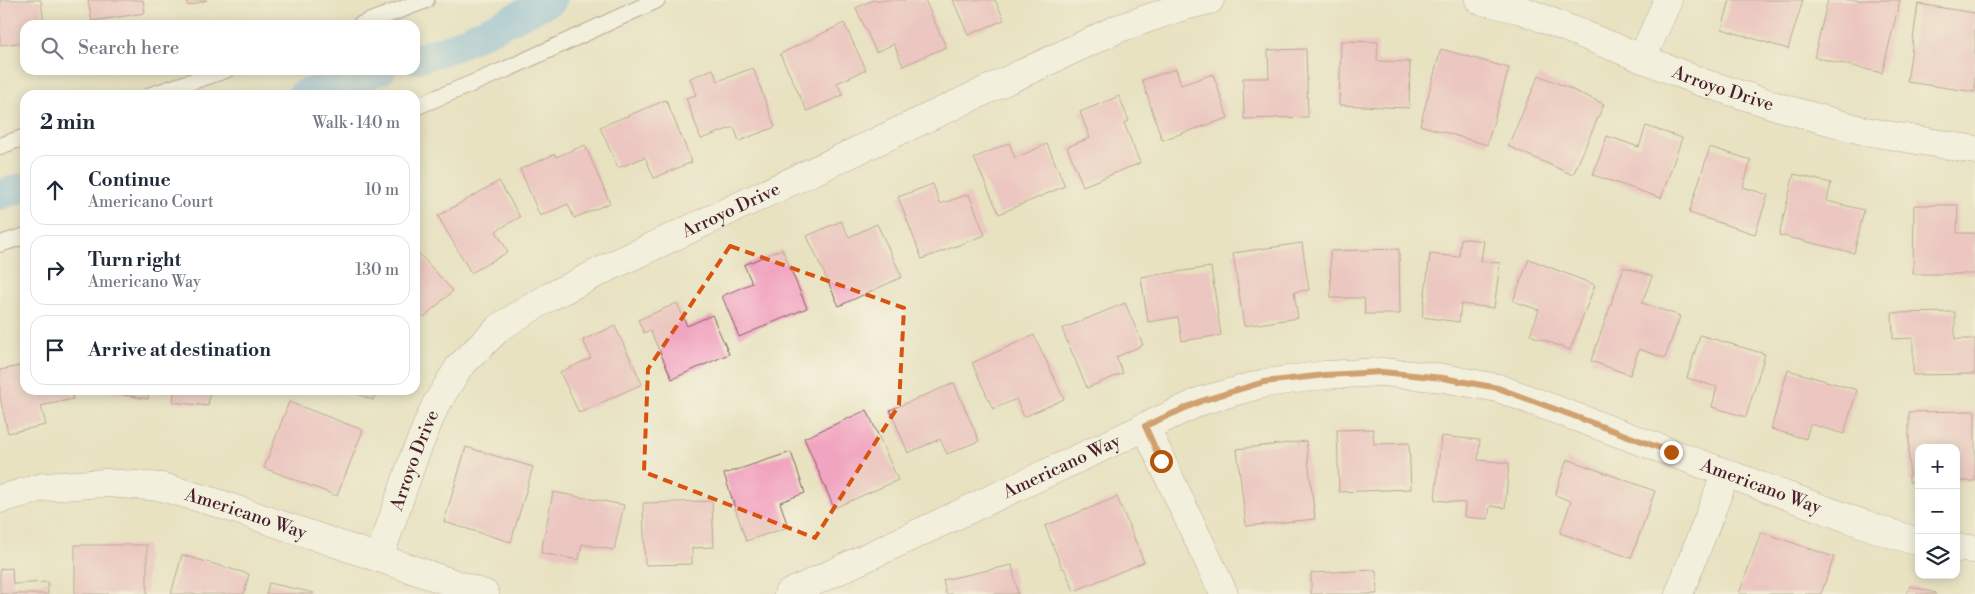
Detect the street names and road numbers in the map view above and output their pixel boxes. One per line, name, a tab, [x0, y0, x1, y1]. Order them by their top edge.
street label: Arroyo Drive	[1668, 60, 1777, 116]
street label: Arroyo Drive	[677, 178, 784, 244]
street label: Arroyo Drive	[385, 407, 444, 515]
street label: Americano Way	[999, 429, 1124, 504]
street label: Americano Way	[1697, 453, 1825, 519]
street label: Americano Way	[181, 483, 310, 545]

